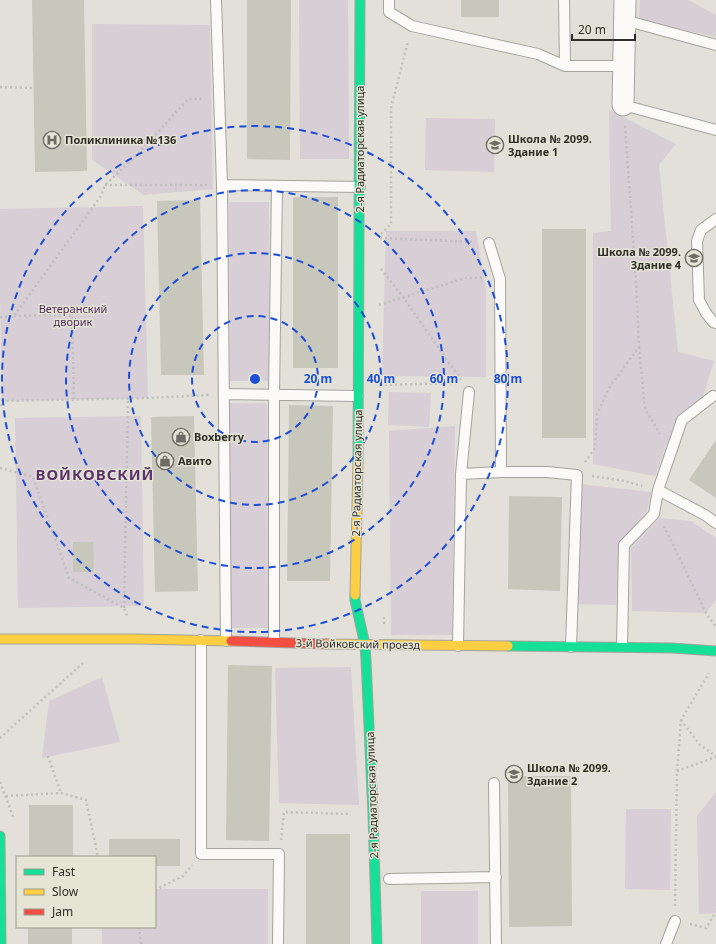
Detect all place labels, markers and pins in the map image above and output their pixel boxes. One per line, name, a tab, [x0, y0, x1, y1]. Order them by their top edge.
hospital icon: Поликлиника №136	[42, 130, 62, 150]
place label: Школа № 2099. Здание 1	[508, 131, 592, 159]
place label: Поликлиника №136	[65, 132, 176, 147]
school or university icon: Школа № 2099. Здание 1	[485, 135, 505, 155]
place label: Школа № 2099. Здание 4	[597, 244, 682, 272]
school or university icon: Школа № 2099. Здание 4	[684, 248, 704, 268]
centre of rings	[248, 372, 262, 386]
shop icon: Boxberry	[171, 427, 191, 447]
place label: Boxberry	[194, 429, 245, 444]
shop icon: Авито	[155, 451, 175, 471]
place label: Авито	[178, 453, 212, 468]
place label: Школа № 2099. Здание 2	[527, 760, 611, 788]
school or university icon: Школа № 2099. Здание 2	[504, 764, 524, 784]

